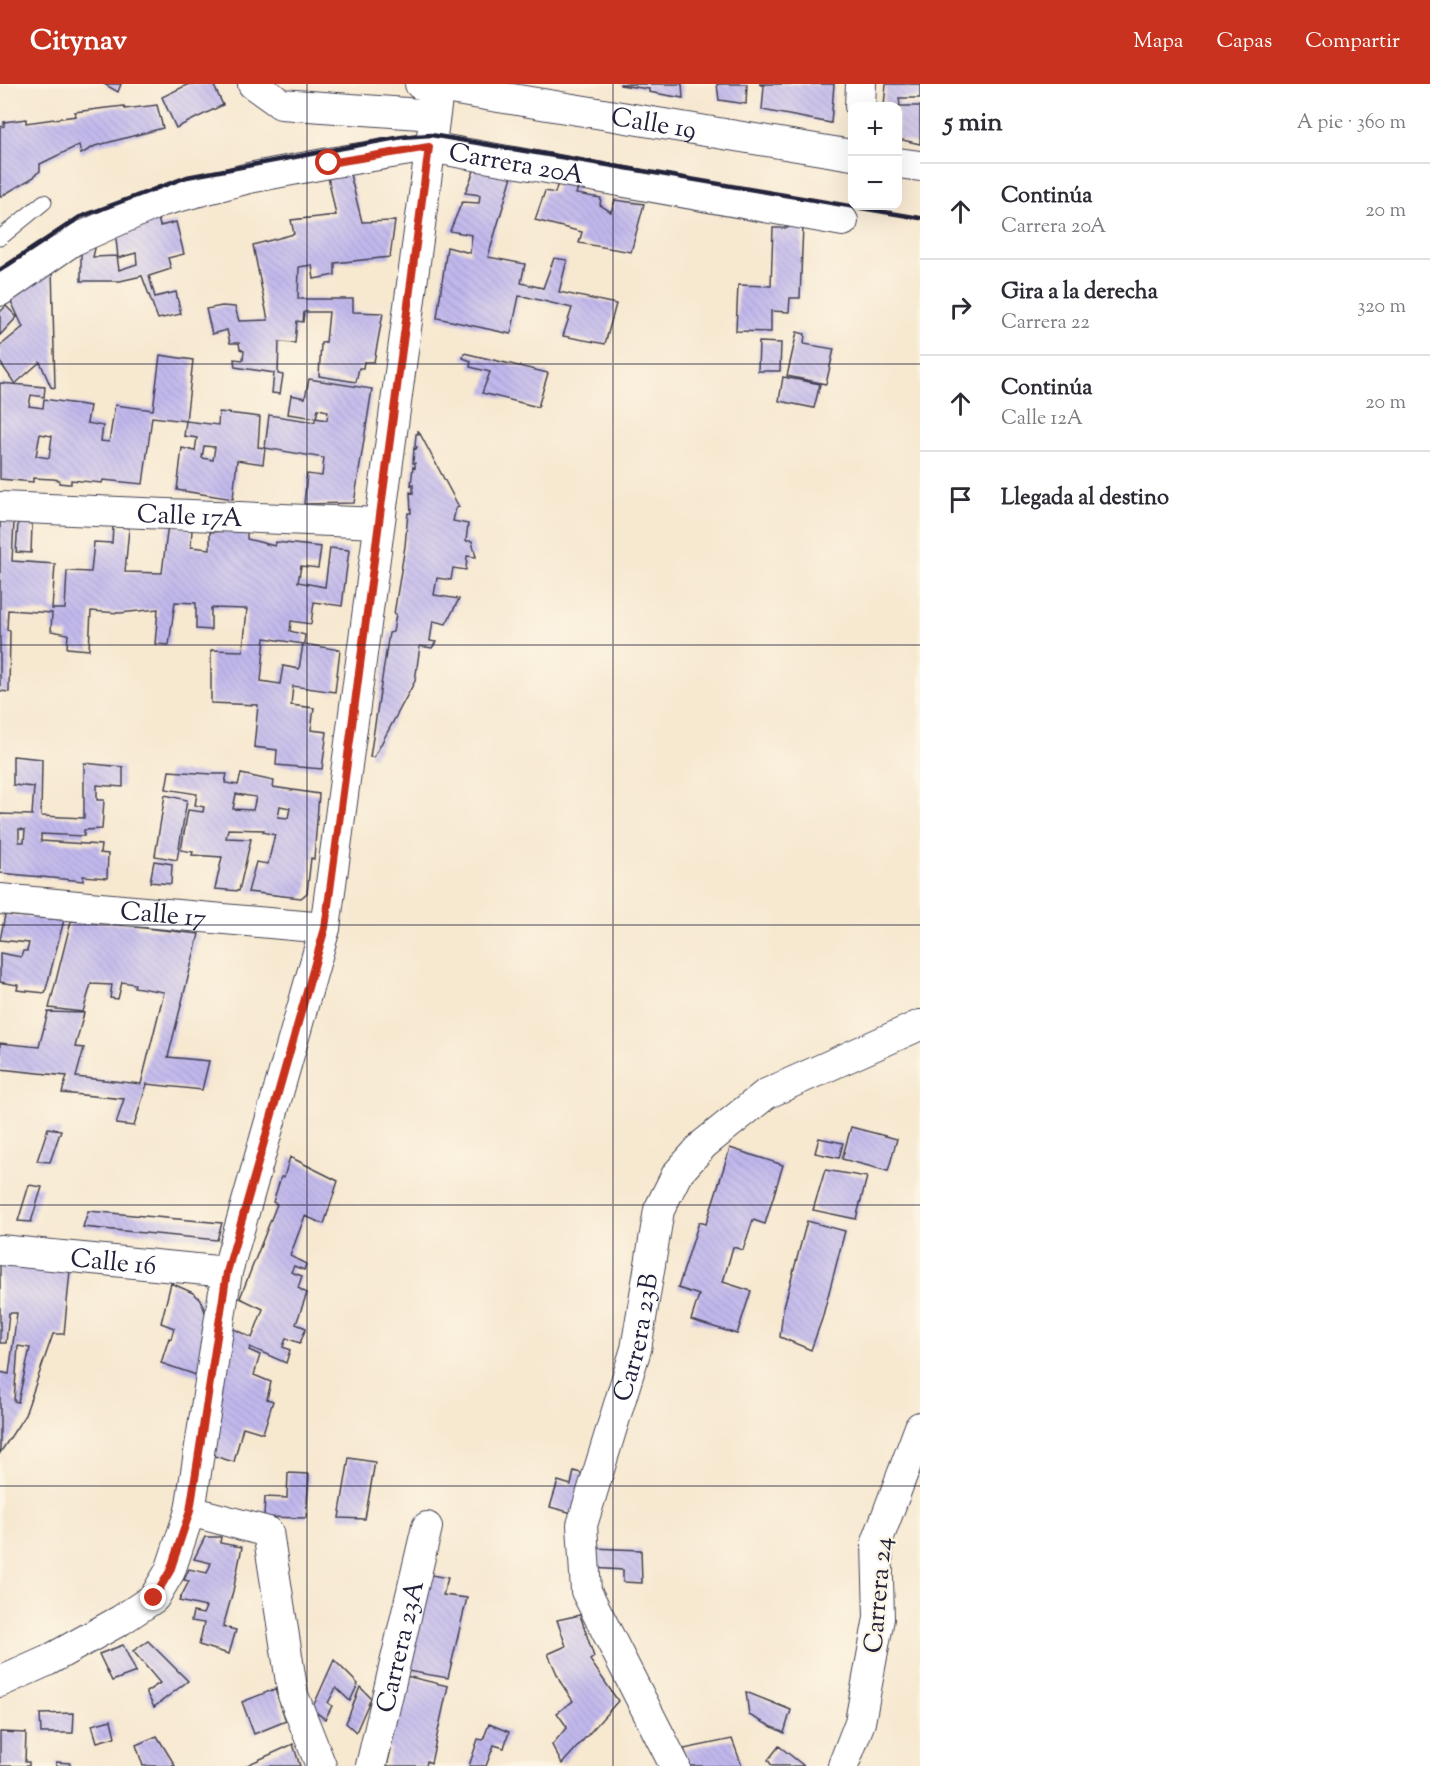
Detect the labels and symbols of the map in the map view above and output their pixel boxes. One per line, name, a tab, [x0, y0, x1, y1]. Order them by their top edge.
street label: Calle 19	[608, 100, 699, 150]
street label: Carrera 20A	[446, 135, 587, 195]
route start	[315, 149, 341, 175]
street label: Calle 17A	[136, 497, 243, 538]
street label: Calle 17	[118, 894, 208, 938]
street label: Calle 16	[68, 1241, 158, 1286]
street label: Carrera 23B	[605, 1271, 669, 1406]
street label: Carrera 24	[856, 1536, 903, 1655]
street label: Carrera 23A	[368, 1577, 435, 1717]
route end	[140, 1584, 166, 1610]

